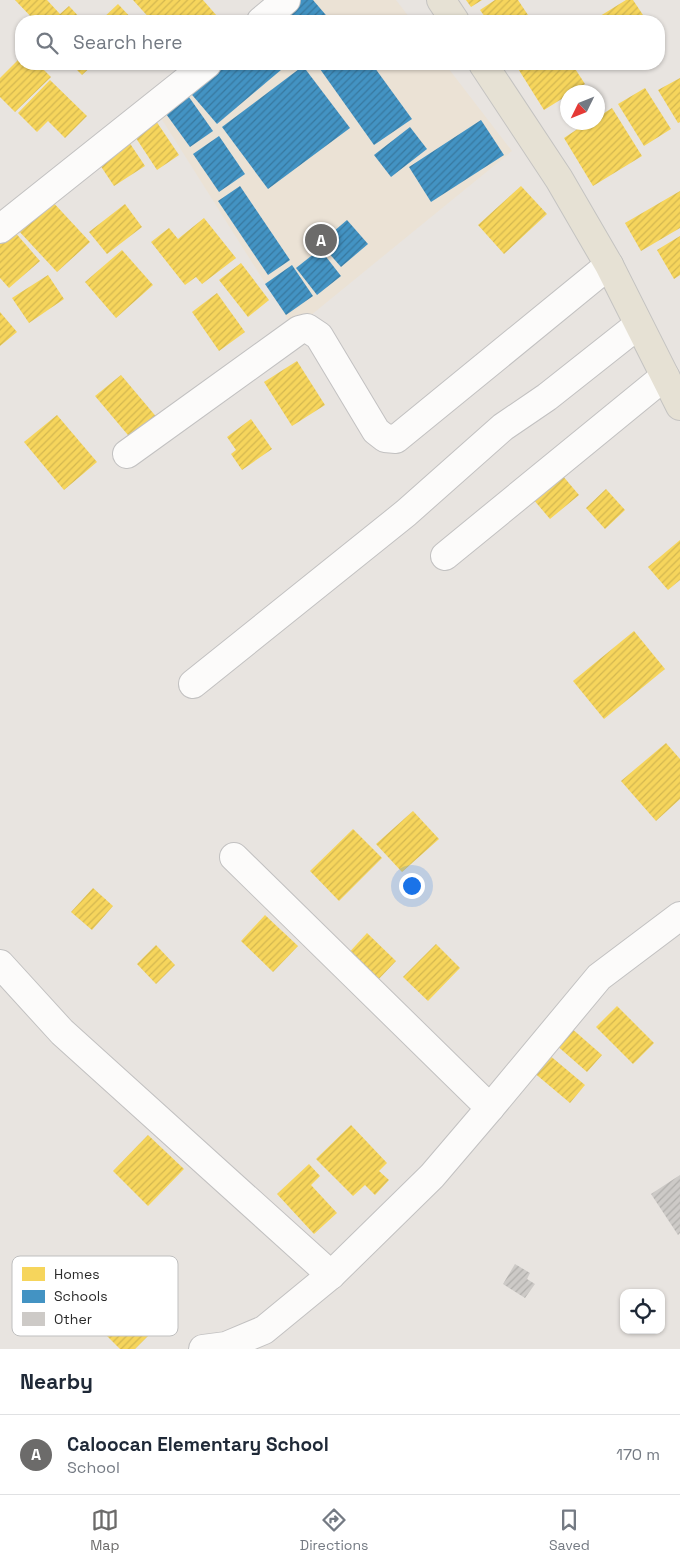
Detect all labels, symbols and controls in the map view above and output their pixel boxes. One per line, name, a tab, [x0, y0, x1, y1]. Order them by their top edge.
search box	[15, 15, 665, 70]
icon: search	[33, 29, 61, 57]
text: Search here	[73, 30, 183, 55]
north arrow	[560, 85, 605, 130]
pin: A	[305, 221, 337, 259]
your location	[399, 873, 425, 899]
legend	[12, 1256, 178, 1336]
text: Homes	[54, 1265, 100, 1283]
text: Schools	[54, 1287, 108, 1305]
map controls	[620, 1289, 665, 1334]
button: locate	[620, 1289, 665, 1334]
text: Other	[54, 1310, 92, 1328]
text: Nearby	[20, 1368, 93, 1395]
text: Caloocan Elementary School	[67, 1432, 329, 1457]
text: A	[31, 1444, 41, 1465]
text: 170 m	[616, 1444, 660, 1465]
text: School	[67, 1457, 120, 1478]
tab: Map	[90, 1506, 119, 1554]
tab: Directions	[300, 1506, 368, 1554]
tab: Saved	[549, 1506, 590, 1554]

